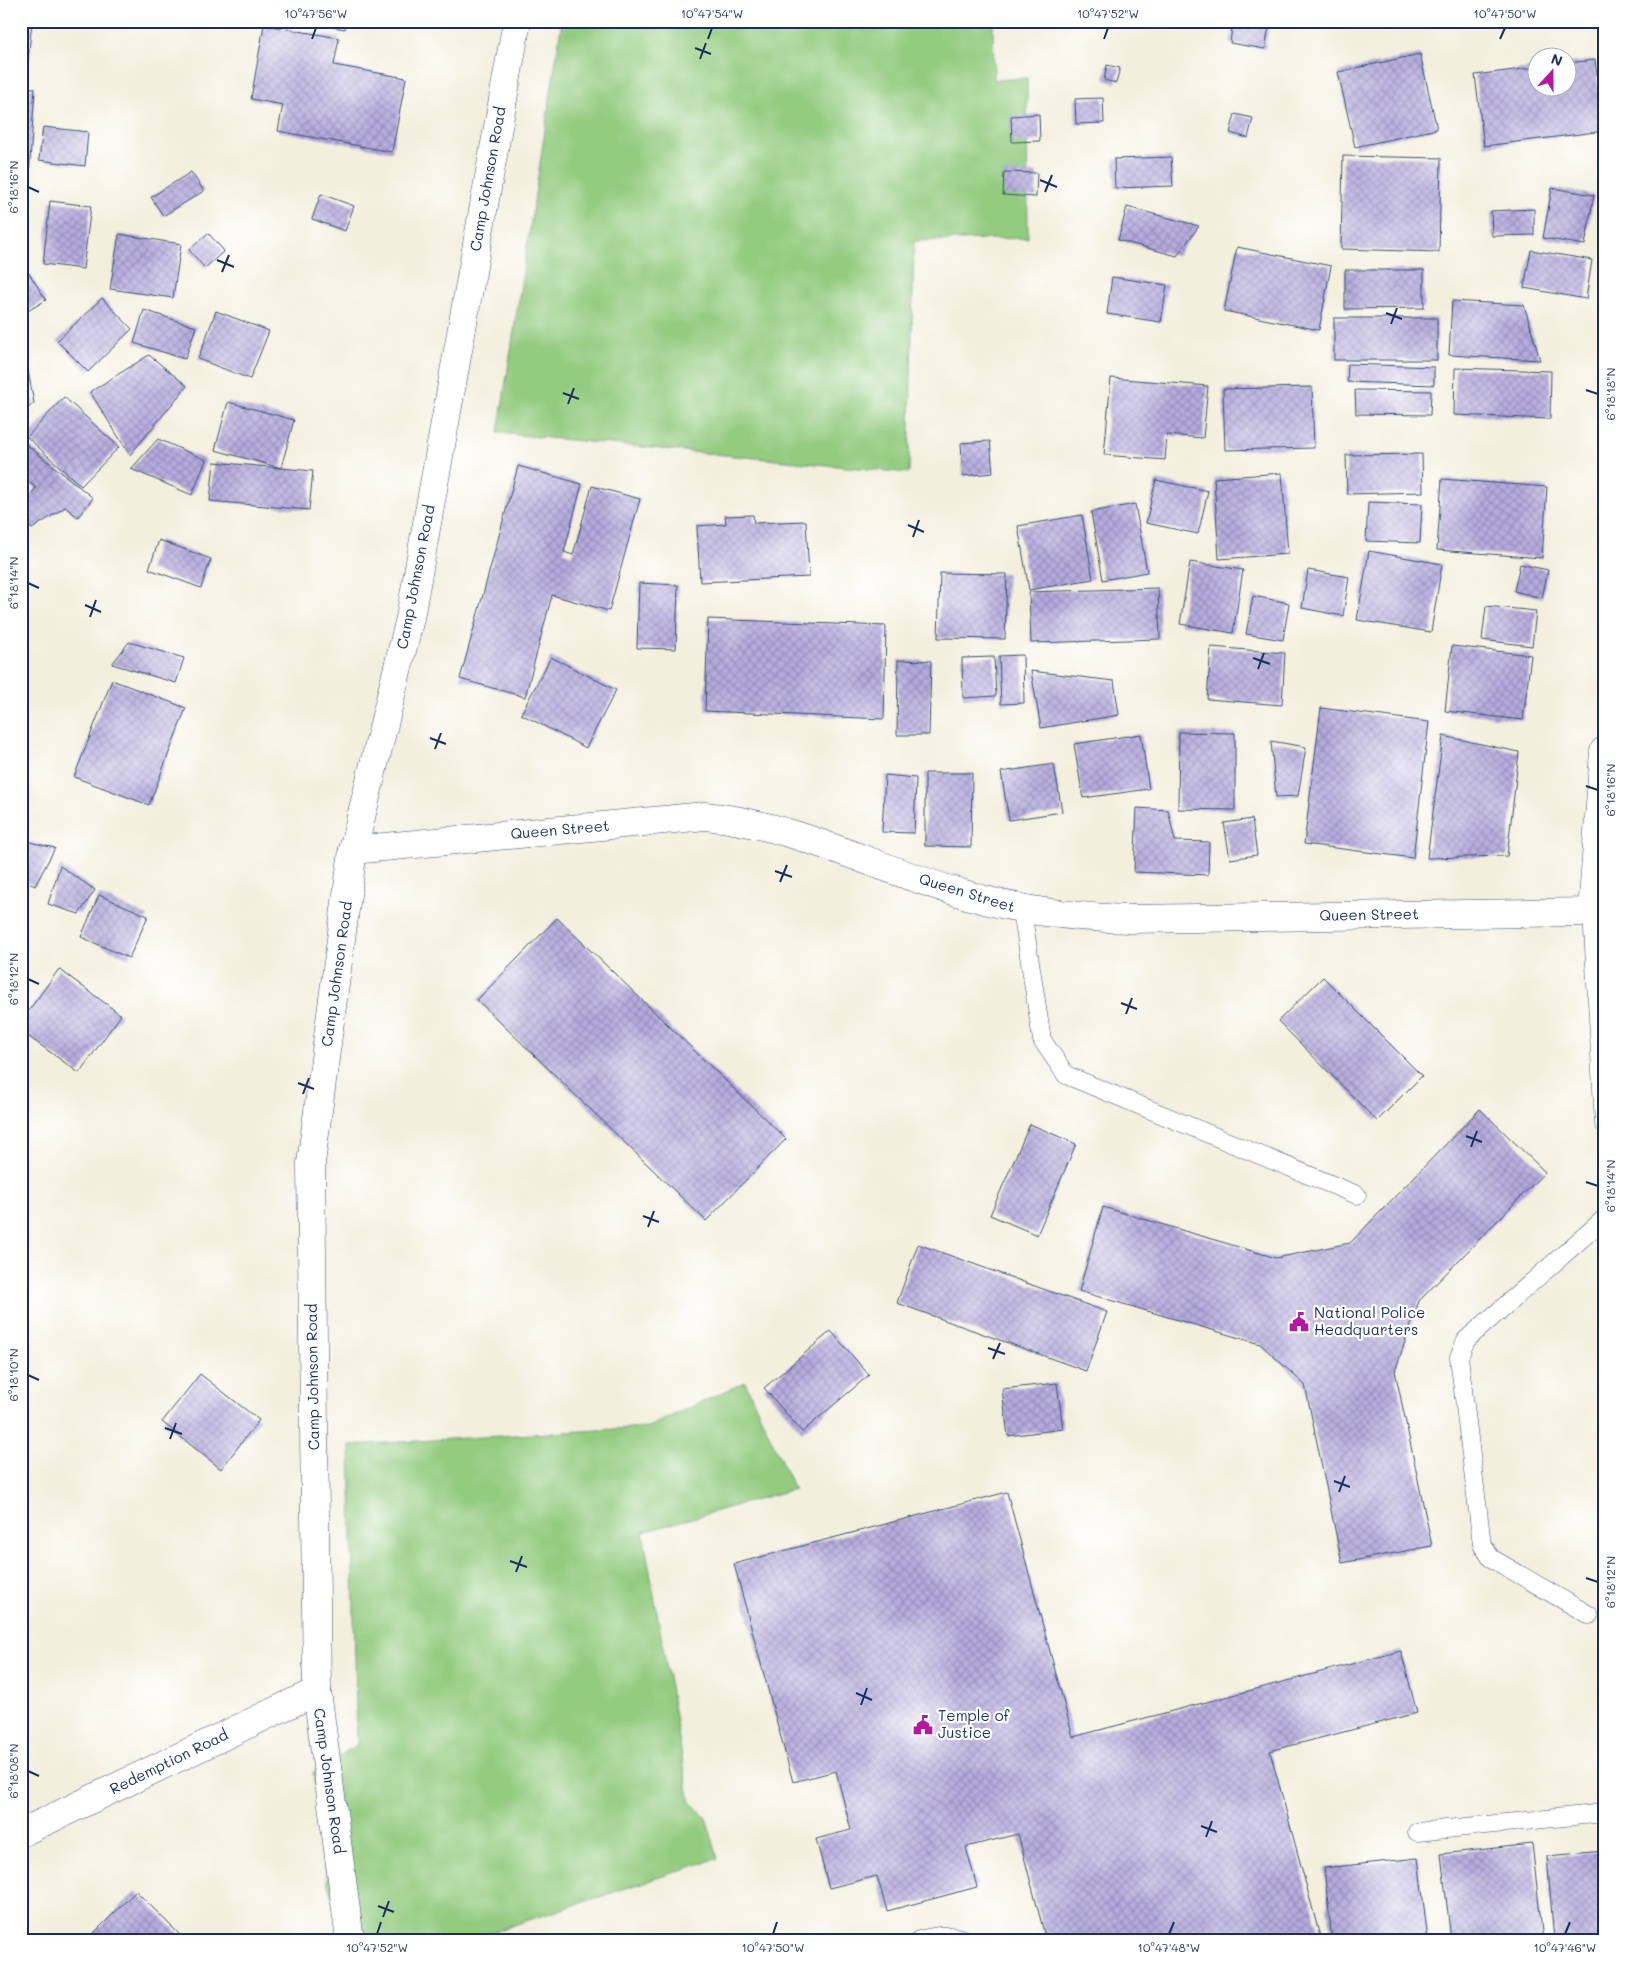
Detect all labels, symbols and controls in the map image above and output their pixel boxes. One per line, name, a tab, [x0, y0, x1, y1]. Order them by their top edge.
text: 10°47'56"W	[285, 5, 347, 21]
text: 10°47'54"W	[681, 5, 743, 21]
text: 10°47'52"W	[1077, 5, 1139, 21]
text: 10°47'50"W	[1474, 5, 1536, 21]
north arrow	[1528, 48, 1578, 98]
text: N	[1548, 49, 1565, 70]
street label: Camp Johnson Road	[464, 105, 510, 253]
text: 6°18'16"N	[5, 161, 21, 213]
text: 6°18'18"N	[1602, 368, 1618, 420]
street label: Camp Johnson Road	[391, 503, 439, 651]
text: 6°18'14"N	[5, 557, 21, 609]
text: 6°18'16"N	[1602, 764, 1618, 816]
street label: Queen Street	[510, 815, 610, 843]
street label: Queen Street	[917, 868, 1018, 916]
street label: Camp Johnson Road	[316, 900, 356, 1048]
street label: Queen Street	[1319, 903, 1419, 925]
text: 6°18'12"N	[5, 953, 21, 1005]
text: 6°18'14"N	[1602, 1160, 1618, 1212]
place label: National Police Headquarters	[1314, 1302, 1425, 1339]
street label: Camp Johnson Road	[301, 1304, 323, 1451]
public building icon: National Police Headquarters	[1288, 1311, 1310, 1333]
text: 6°18'10"N	[5, 1348, 21, 1402]
text: 6°18'12"N	[1602, 1556, 1618, 1608]
place label: Temple of Justice	[938, 1705, 1011, 1742]
street label: Camp Johnson Road	[310, 1707, 350, 1855]
public building icon: Temple of Justice	[912, 1714, 934, 1736]
street label: Redemption Road	[106, 1724, 231, 1798]
text: 6°18'08"N	[5, 1744, 21, 1798]
text: 10°47'52"W	[346, 1939, 408, 1955]
text: 10°47'50"W	[742, 1939, 804, 1955]
text: 10°47'48"W	[1138, 1939, 1200, 1955]
text: 10°47'46"W	[1534, 1939, 1596, 1955]

